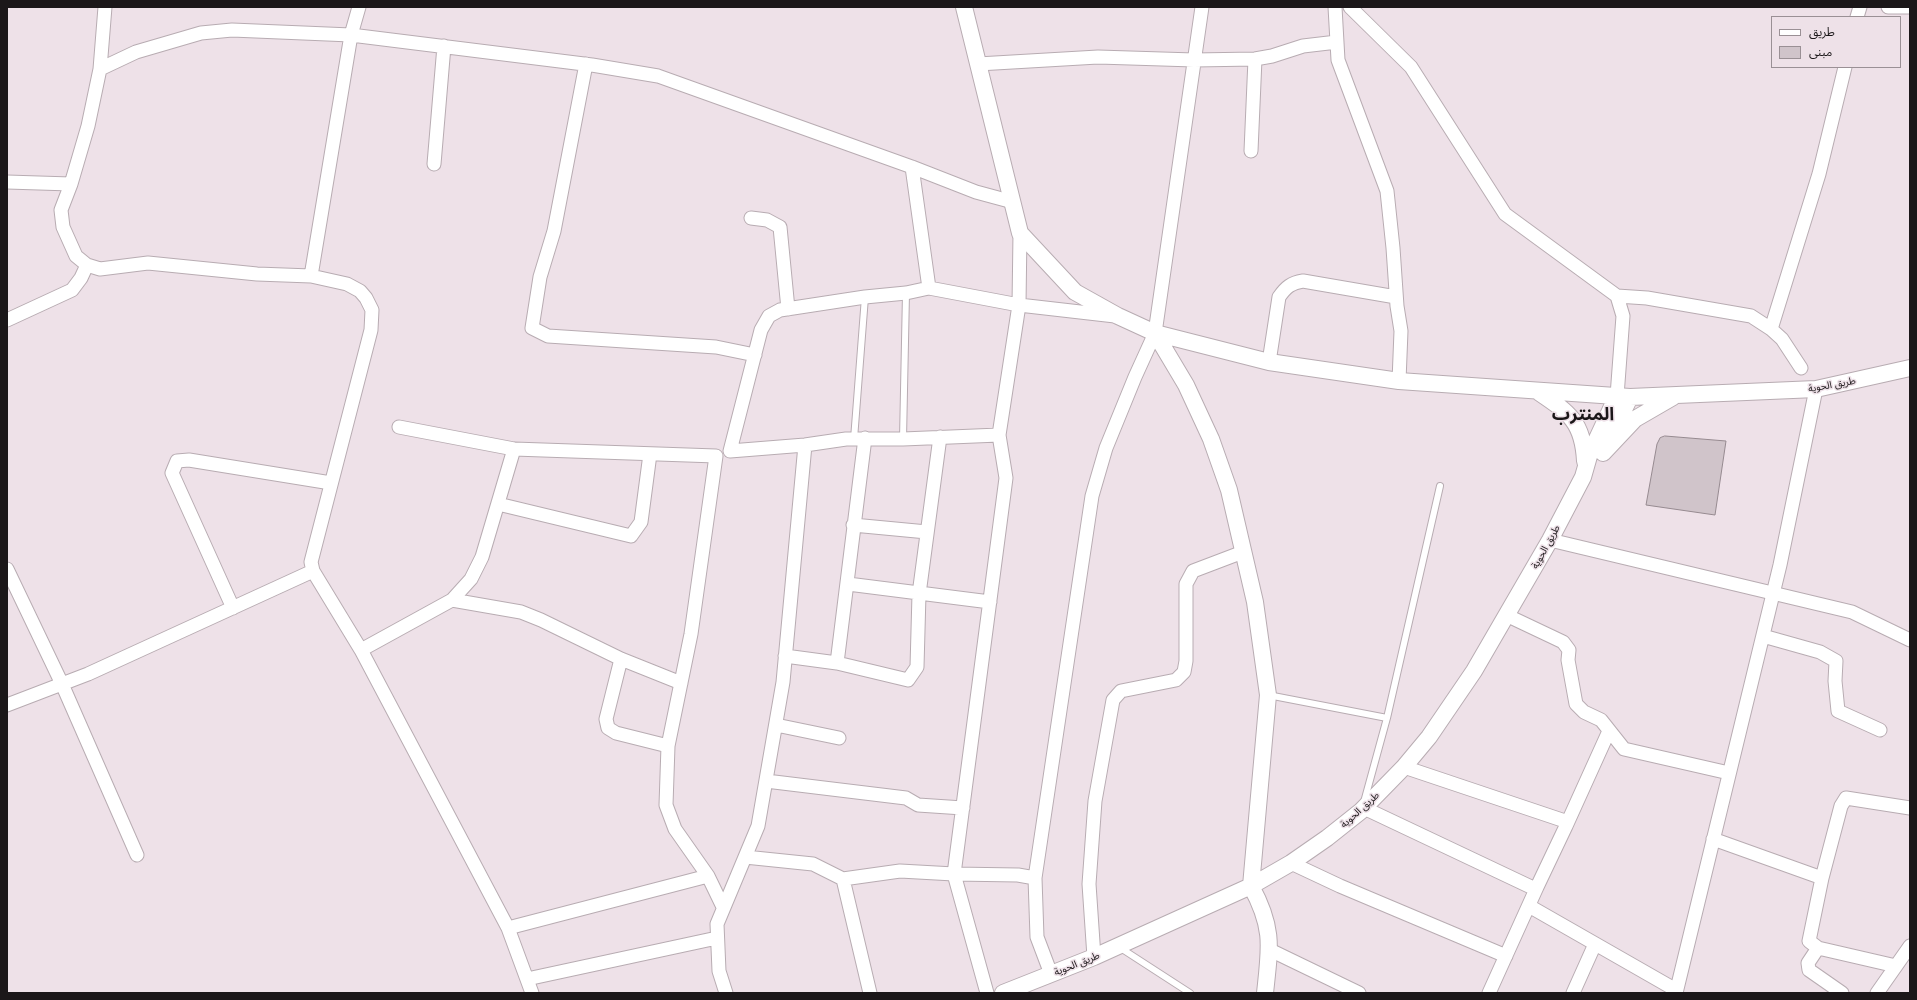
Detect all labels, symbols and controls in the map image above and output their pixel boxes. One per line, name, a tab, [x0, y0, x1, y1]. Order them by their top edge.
legend	[1771, 16, 1901, 68]
text: طريق	[1809, 23, 1835, 40]
text: مبنى	[1809, 43, 1832, 60]
street label: طريق الحوية	[1807, 375, 1857, 395]
district label: المنترب	[1552, 404, 1614, 426]
street label: طريق الحوية	[1529, 523, 1563, 571]
street label: طريق الحوية	[1338, 789, 1382, 831]
street label: طريق الحوية	[1052, 949, 1102, 979]

